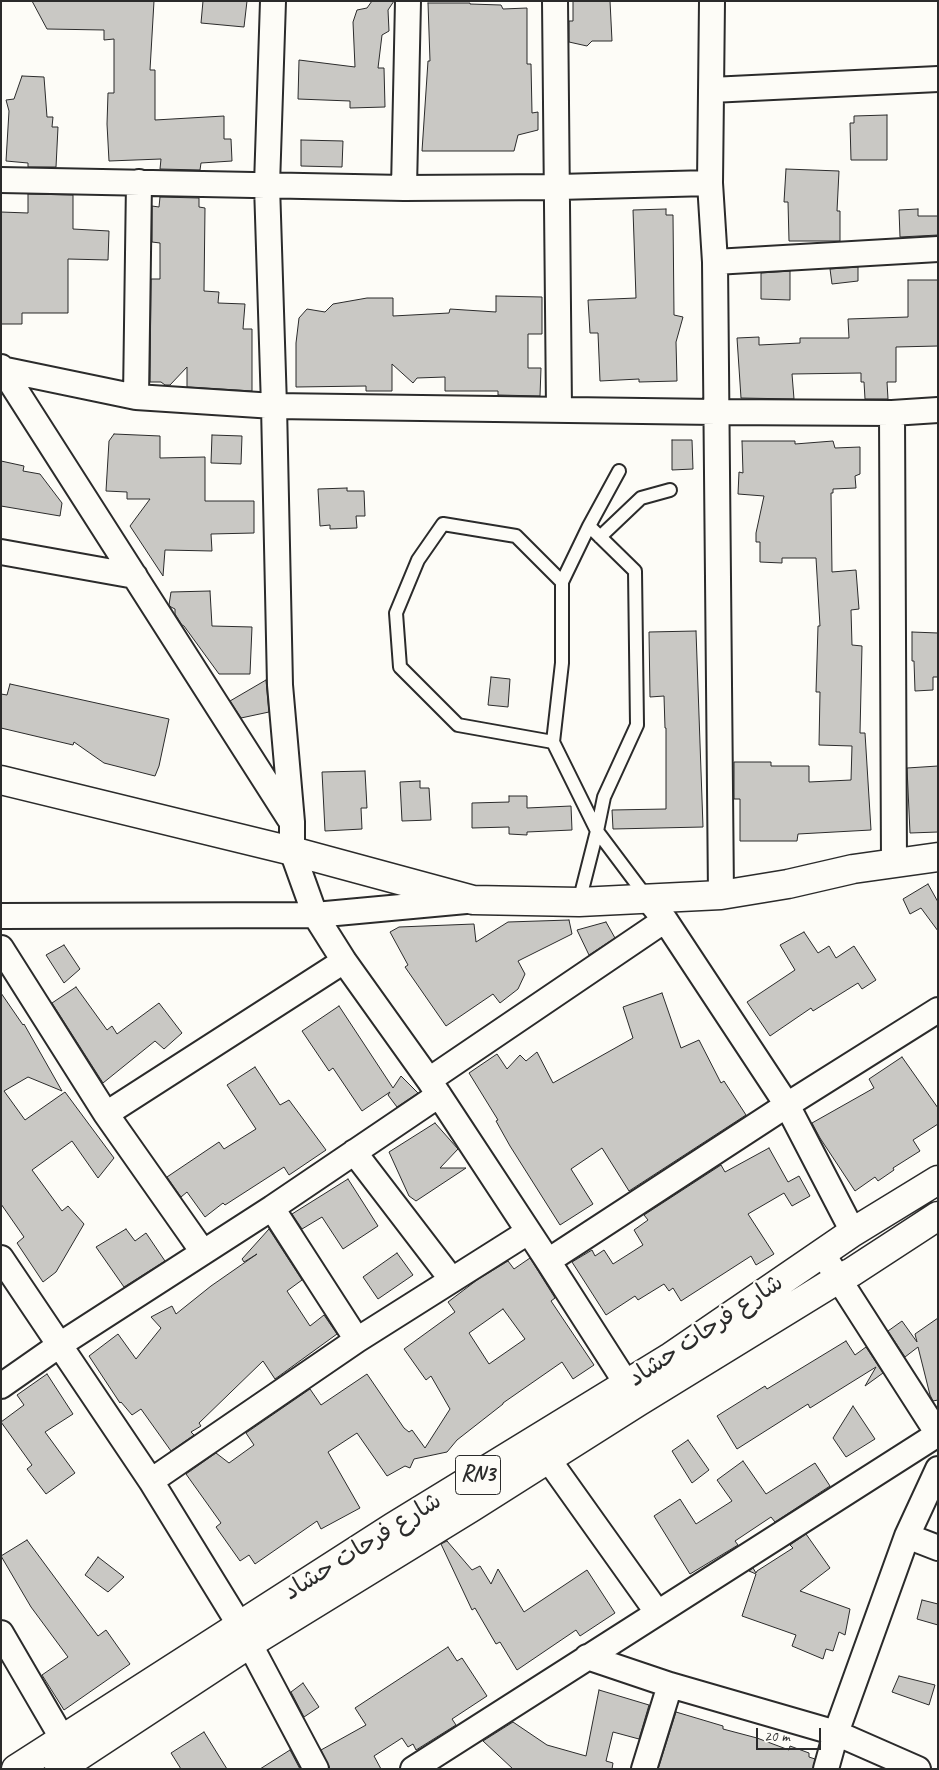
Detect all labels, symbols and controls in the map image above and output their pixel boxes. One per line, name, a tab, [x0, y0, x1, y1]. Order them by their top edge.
street label: شارع فرحات حشاد	[623, 1269, 789, 1393]
road number: RN3	[456, 1456, 500, 1494]
street label: شارع فرحات حشاد	[279, 1487, 447, 1607]
scale bar	[759, 1718, 824, 1750]
text: 20 m	[764, 1727, 790, 1746]

